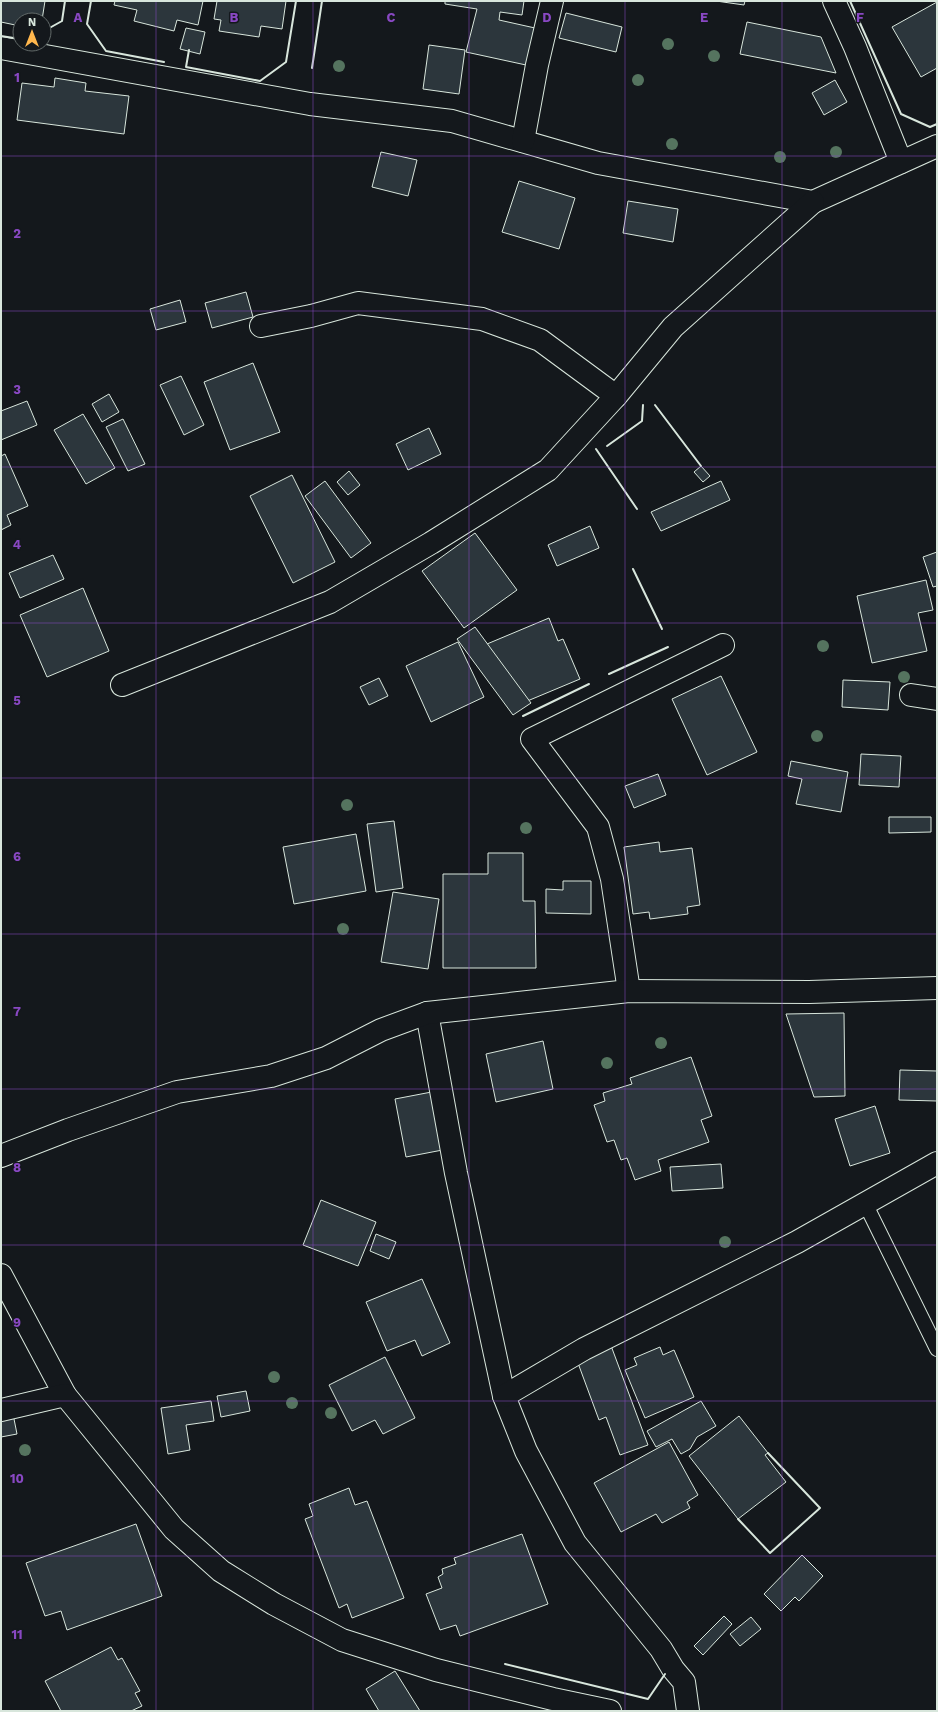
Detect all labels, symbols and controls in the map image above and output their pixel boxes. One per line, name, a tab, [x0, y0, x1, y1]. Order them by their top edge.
text: A	[74, 10, 83, 25]
text: B	[230, 10, 239, 25]
text: C	[387, 10, 396, 25]
text: D	[542, 10, 552, 25]
text: E	[700, 10, 708, 25]
text: F	[856, 10, 864, 25]
north arrow	[12, 12, 52, 52]
text: N	[28, 16, 36, 29]
text: 1	[14, 70, 20, 85]
text: 2	[13, 226, 21, 241]
text: 3	[13, 382, 21, 397]
text: 4	[13, 537, 22, 552]
text: 5	[13, 693, 21, 708]
text: 6	[13, 849, 21, 864]
text: 7	[13, 1004, 21, 1019]
text: 8	[13, 1160, 21, 1175]
text: 9	[13, 1315, 21, 1330]
text: 10	[10, 1471, 24, 1486]
text: 11	[11, 1627, 23, 1642]

